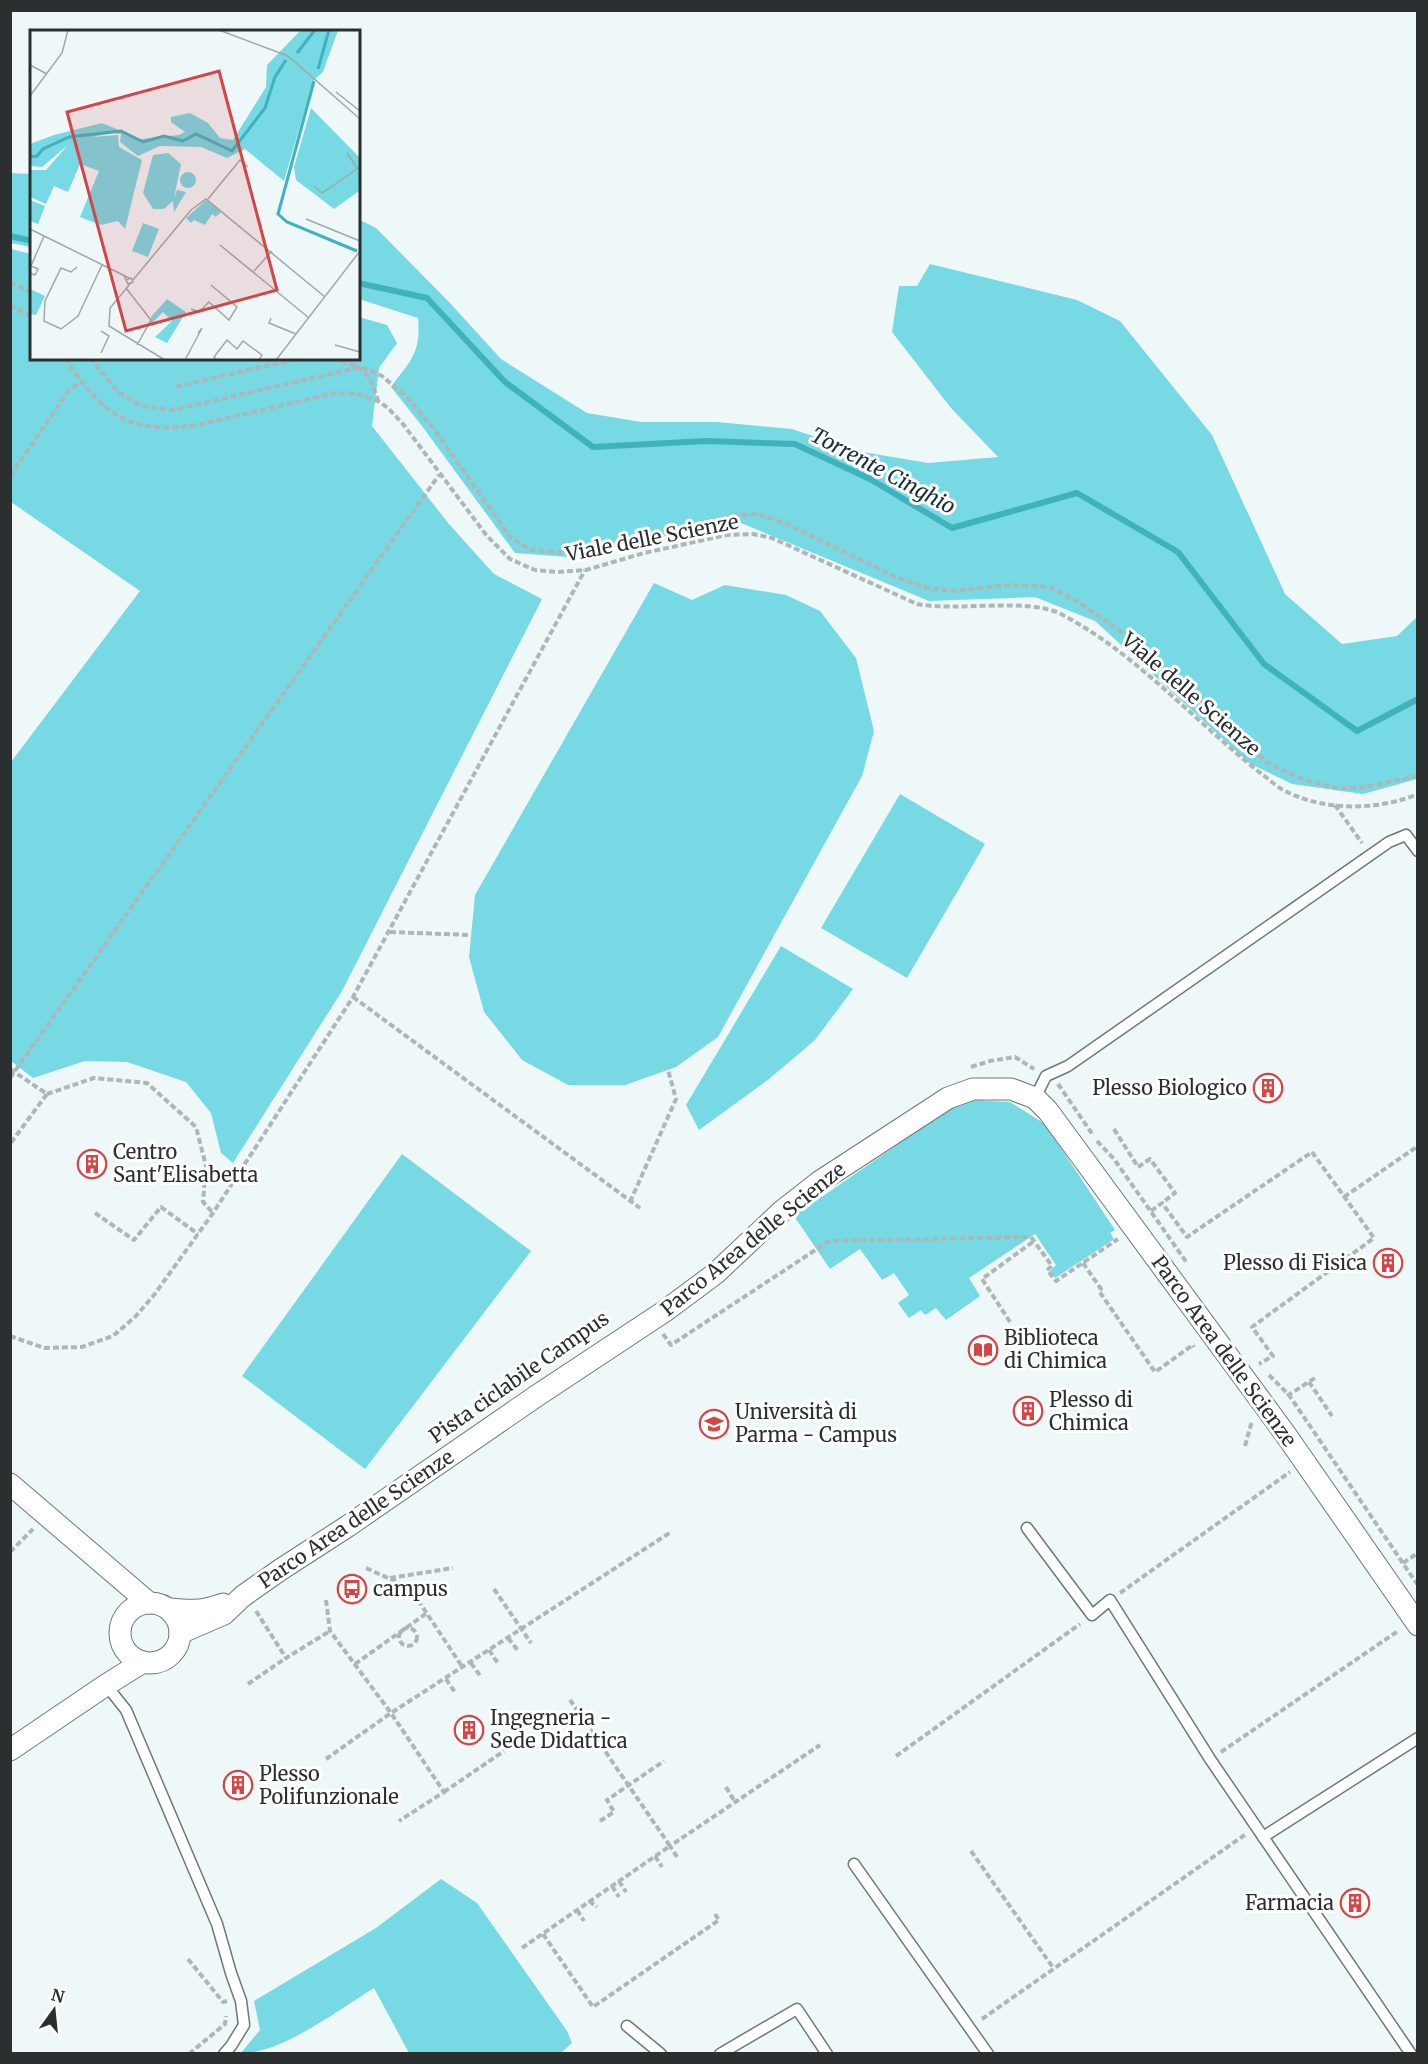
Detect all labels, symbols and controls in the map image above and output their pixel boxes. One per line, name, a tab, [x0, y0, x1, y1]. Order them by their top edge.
inset map	[30, 30, 360, 360]
water label: Torrente Cinghio	[806, 421, 960, 520]
street label: Viale delle Scienze	[562, 508, 740, 567]
street label: Viale delle Scienze	[1116, 626, 1266, 761]
building icon: Plesso Biologico	[1252, 1072, 1284, 1104]
place label: Plesso Biologico	[1092, 1075, 1247, 1100]
place label: Centro Sant'Elisabetta	[113, 1139, 259, 1187]
building icon: Centro Sant'Elisabetta	[76, 1148, 108, 1180]
street label: Parco Area delle Scienze	[655, 1156, 850, 1321]
building icon: Plesso di Fisica	[1372, 1247, 1404, 1279]
street label: Parco Area delle Scienze	[1147, 1250, 1302, 1451]
place label: Plesso di Fisica	[1223, 1250, 1367, 1275]
street label: Pista ciclabile Campus	[424, 1305, 613, 1448]
place label: Biblioteca di Chimica	[1004, 1325, 1107, 1373]
library icon: Biblioteca di Chimica	[967, 1334, 999, 1366]
place label: Plesso di Chimica	[1049, 1387, 1133, 1435]
building icon: Plesso di Chimica	[1012, 1395, 1044, 1427]
place label: Università di Parma - Campus	[735, 1399, 897, 1447]
school or university icon: Università di Parma - Campus	[698, 1408, 730, 1440]
street label: Parco Area delle Scienze	[253, 1444, 458, 1593]
bus stop icon: campus	[336, 1573, 368, 1605]
place label: campus	[373, 1576, 448, 1601]
place label: Ingegneria - Sede Didattica	[490, 1705, 628, 1753]
building icon: Ingegneria - Sede Didattica	[453, 1714, 485, 1746]
place label: Plesso Polifunzionale	[259, 1761, 399, 1809]
building icon: Plesso Polifunzionale	[222, 1769, 254, 1801]
building icon: Farmacia	[1339, 1887, 1371, 1919]
place label: Farmacia	[1245, 1890, 1334, 1915]
north arrow	[24, 1980, 84, 2040]
text: N	[49, 1984, 67, 2007]

